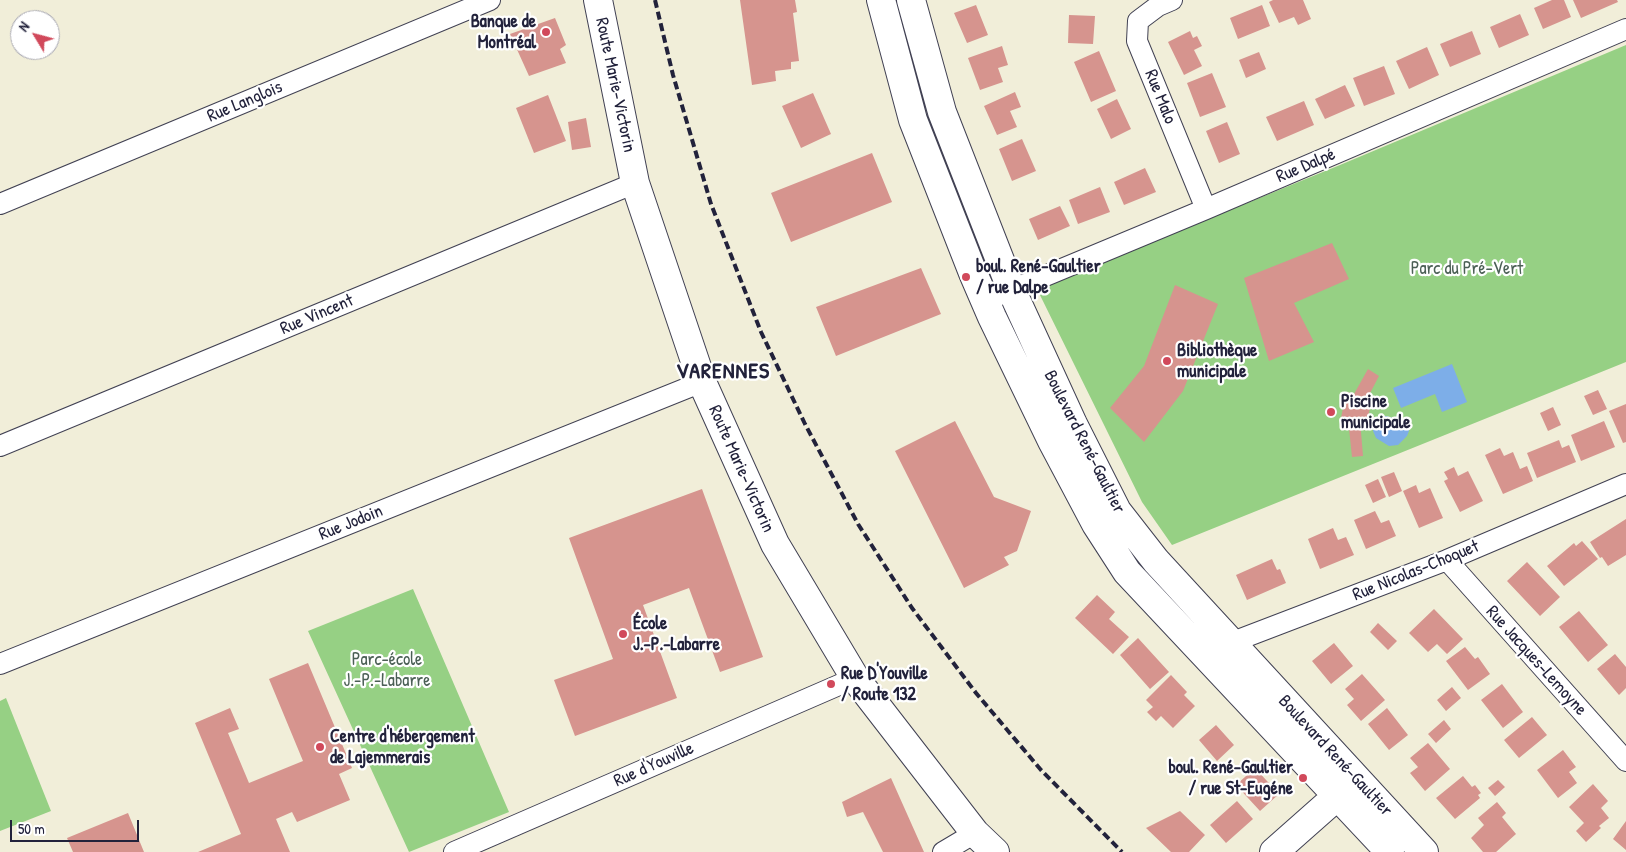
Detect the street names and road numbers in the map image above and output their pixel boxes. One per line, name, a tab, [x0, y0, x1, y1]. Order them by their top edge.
street label: Route Marie-Victorin	[590, 16, 640, 154]
street label: Rue Malo	[1139, 67, 1181, 127]
street label: Rue Langlois	[204, 77, 286, 127]
street label: Rue Dalpé	[1273, 144, 1339, 188]
street label: Rue Vincent	[277, 290, 357, 340]
street label: Boulevard René-Gaultier	[1039, 367, 1129, 517]
street label: Route Marie-Victorin	[703, 402, 779, 536]
street label: Rue Jodoin	[316, 500, 386, 546]
street label: Rue Nicolas-Choquet	[1350, 536, 1482, 606]
street label: Rue Jacques-Lemoyne	[1481, 602, 1591, 720]
street label: Boulevard René-Gaultier	[1273, 691, 1397, 821]
street label: Rue d'Youville	[611, 738, 697, 792]

